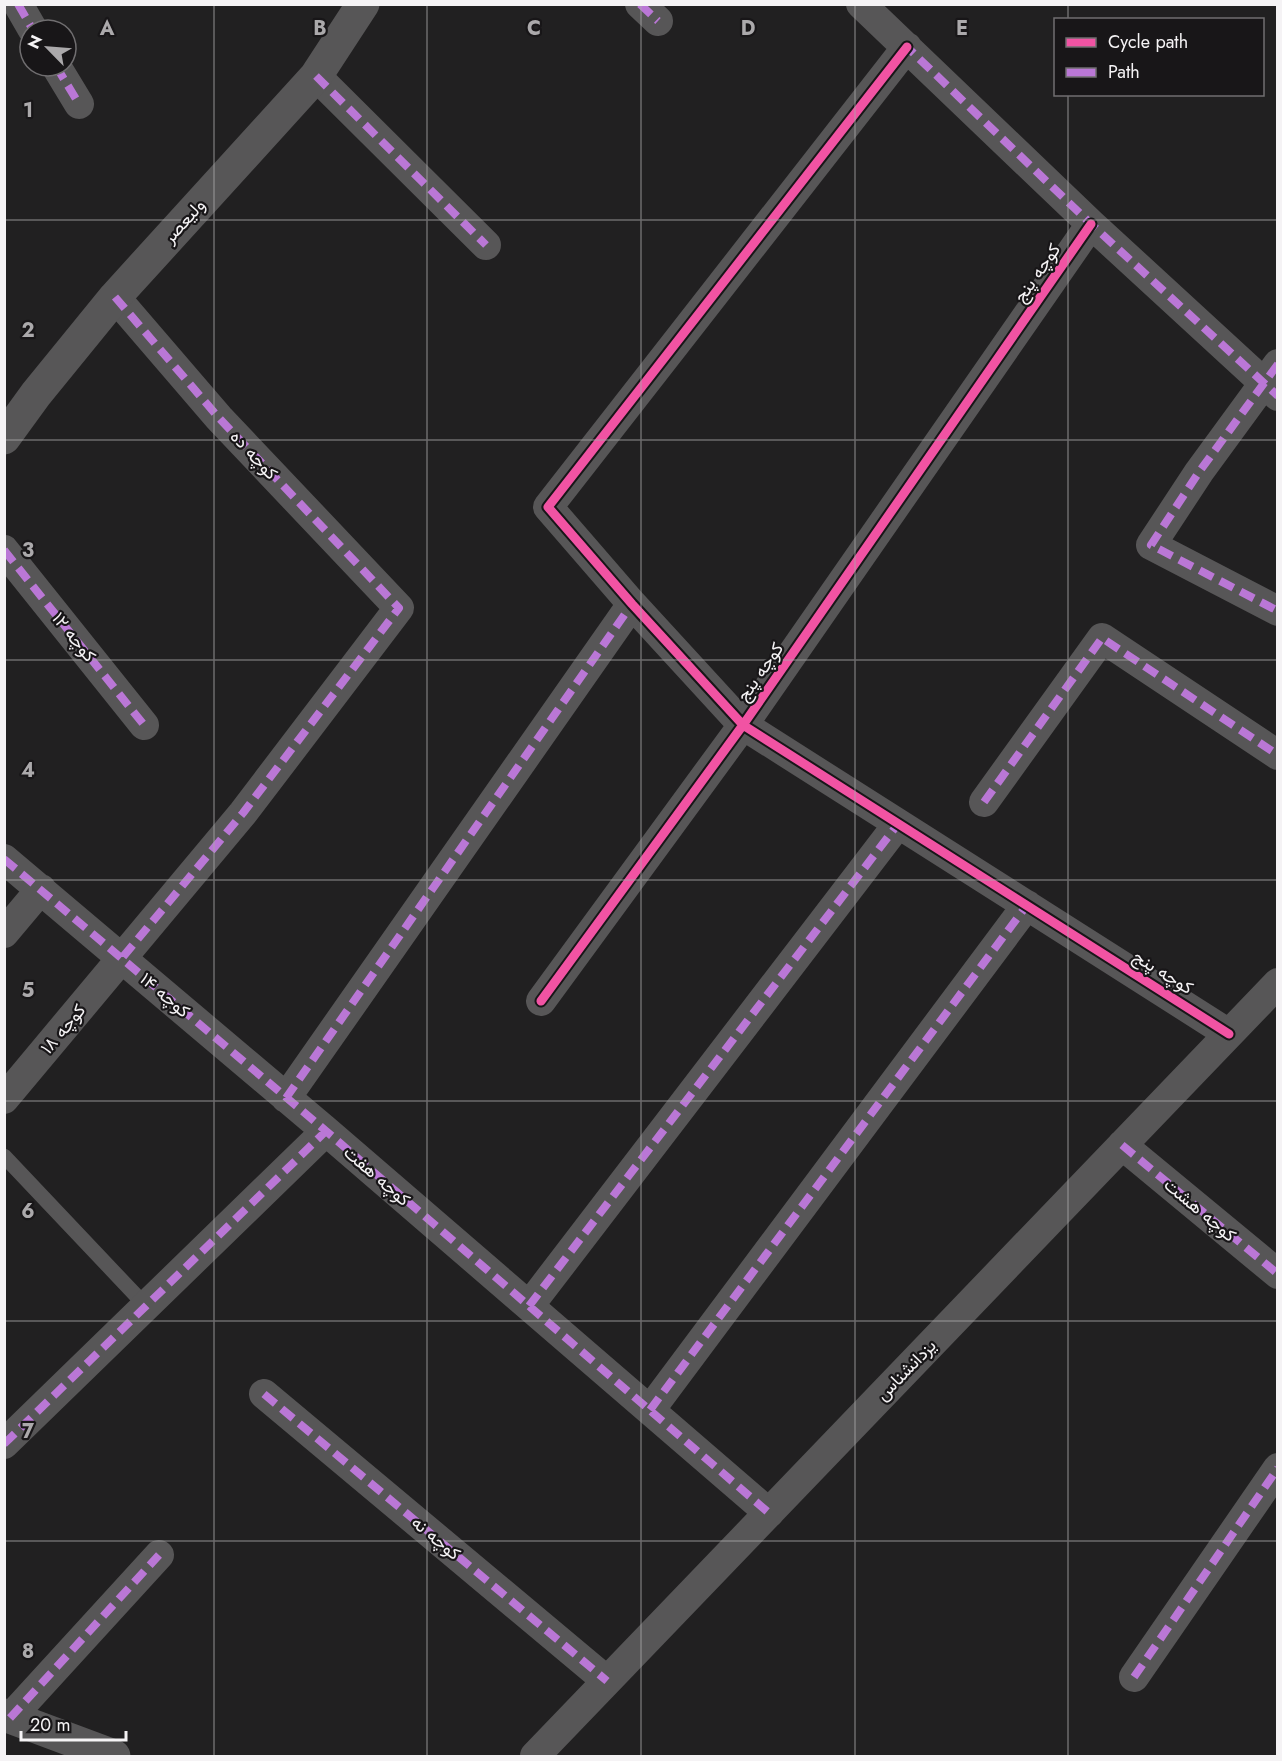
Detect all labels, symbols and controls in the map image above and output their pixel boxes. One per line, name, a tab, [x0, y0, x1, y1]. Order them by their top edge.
text: A	[99, 14, 115, 43]
text: B	[313, 14, 327, 43]
text: C	[527, 14, 541, 43]
text: D	[741, 14, 755, 43]
text: E	[956, 14, 968, 43]
north arrow	[18, 18, 78, 78]
legend	[1054, 18, 1264, 96]
text: Cycle path	[1108, 29, 1188, 55]
text: N	[22, 31, 48, 52]
text: Path	[1108, 59, 1140, 85]
text: 1	[23, 96, 33, 125]
street label: ولیعصر	[156, 193, 211, 250]
street label: کوچه پنج	[1007, 238, 1067, 308]
text: 2	[21, 316, 35, 345]
street label: کوچه ده	[224, 424, 284, 486]
text: 3	[22, 536, 34, 565]
street label: کوچه ۱۲	[46, 607, 102, 667]
street label: کوچه پنج	[730, 637, 790, 707]
text: 4	[21, 756, 35, 785]
street label: کوچه پنج	[1128, 943, 1198, 1001]
street label: کوچه ۱۴	[134, 966, 196, 1024]
text: 5	[22, 976, 35, 1005]
street label: کوچه ۱۸	[34, 998, 92, 1060]
street label: کوچه هفت	[338, 1140, 416, 1212]
street label: کوچه هشت	[1158, 1172, 1242, 1248]
text: 6	[21, 1197, 35, 1226]
street label: یزدانشناس	[870, 1333, 942, 1407]
text: 7	[22, 1417, 35, 1446]
street label: کوچه نه	[406, 1510, 466, 1566]
text: 8	[22, 1637, 34, 1666]
scale bar	[21, 1704, 126, 1742]
text: 20 m	[30, 1712, 70, 1738]

